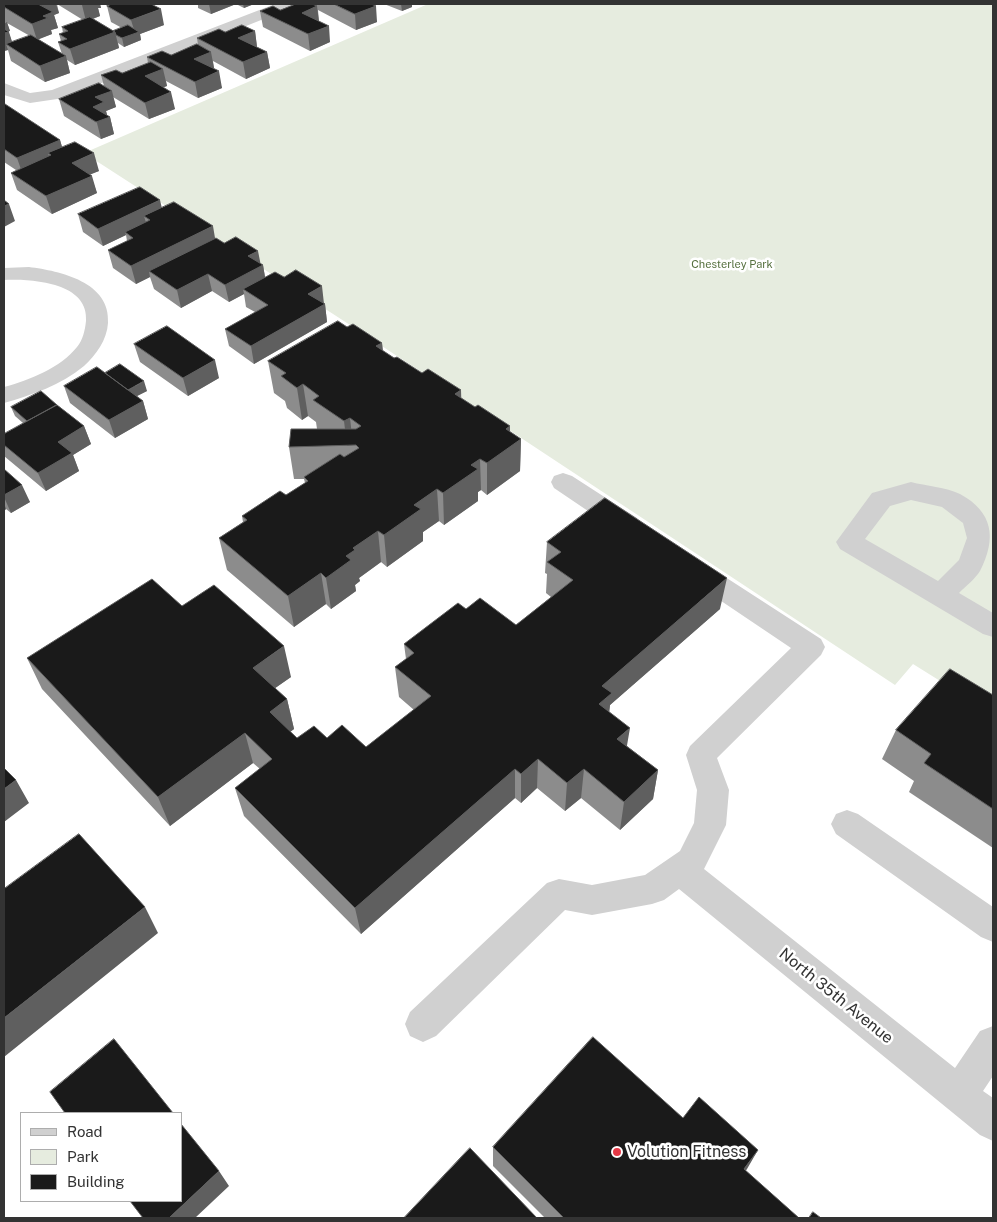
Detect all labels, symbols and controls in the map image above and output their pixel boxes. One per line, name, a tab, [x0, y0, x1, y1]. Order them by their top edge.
park label: Chesterley Park	[691, 258, 773, 272]
street label: North 35th Avenue	[775, 944, 897, 1048]
legend	[20, 1112, 182, 1202]
text: Road	[67, 1123, 103, 1140]
place label: Volution Fitness	[627, 1142, 746, 1162]
marker: Volution Fitness	[611, 1146, 623, 1158]
text: Park	[67, 1148, 99, 1165]
text: Building	[67, 1173, 125, 1190]

